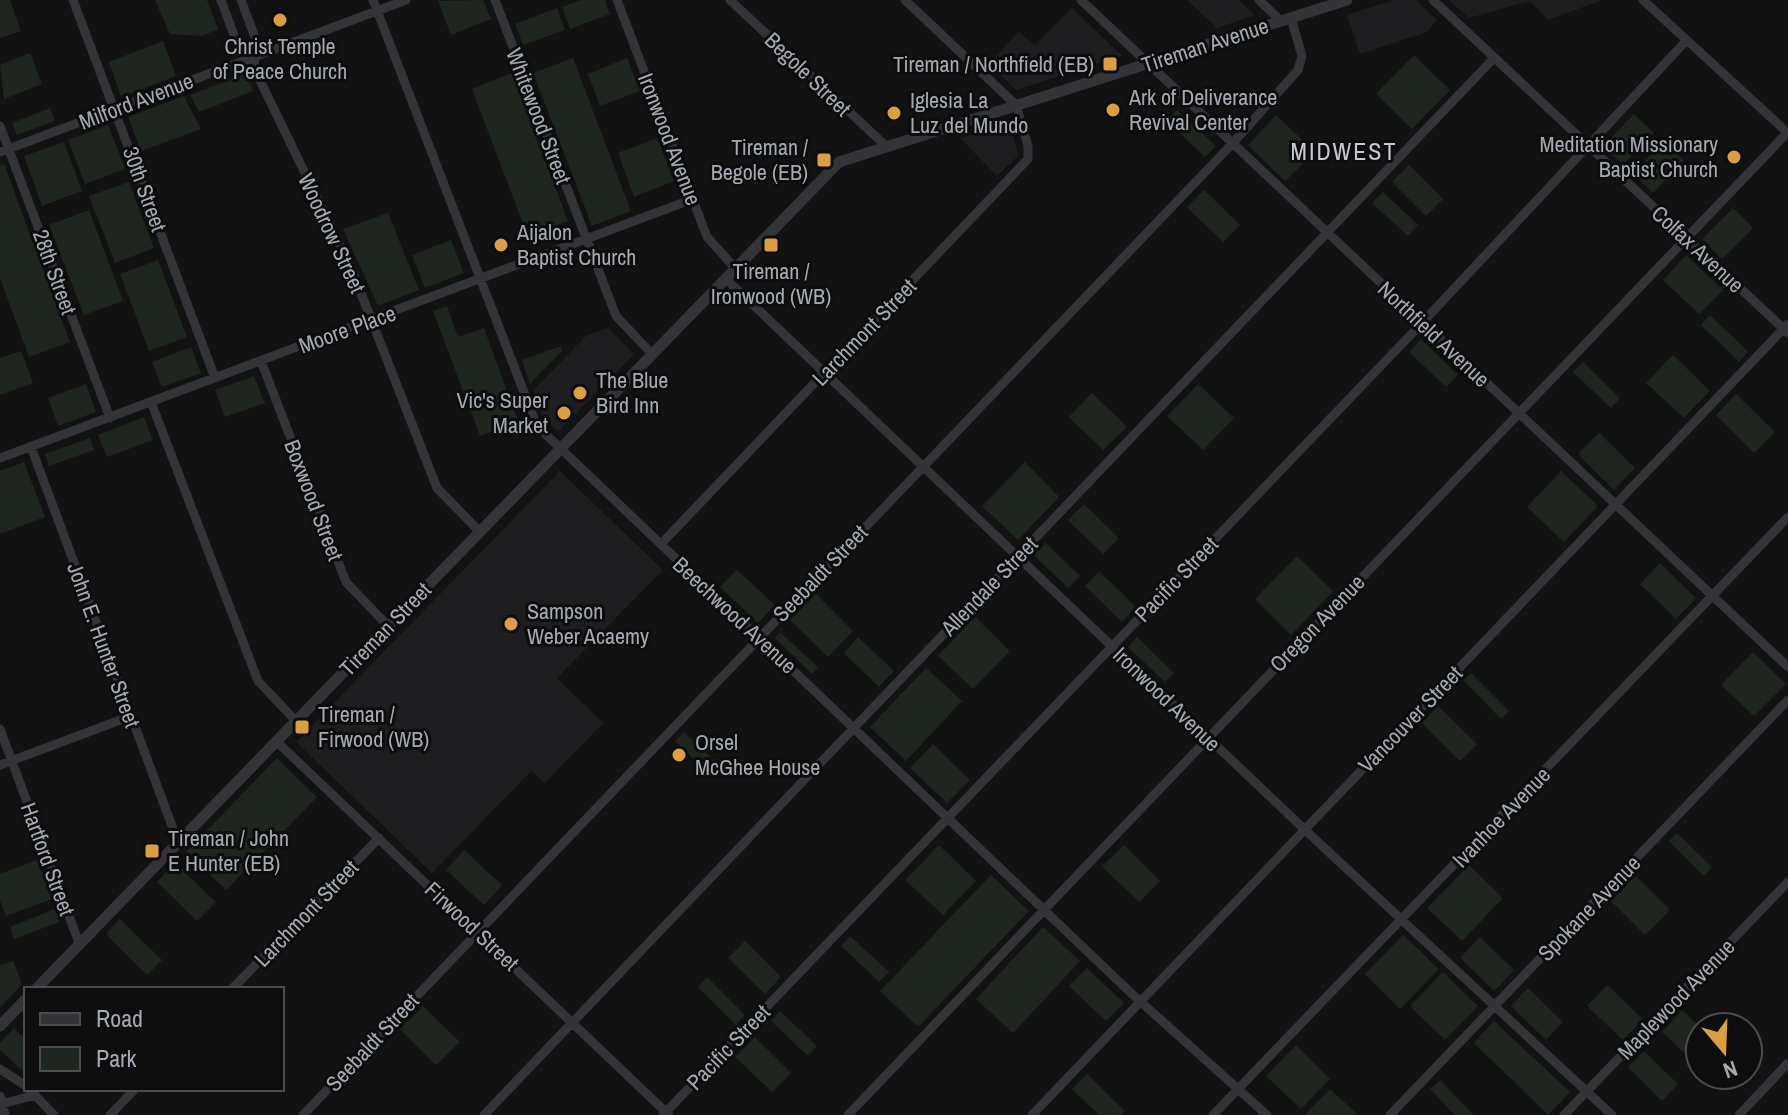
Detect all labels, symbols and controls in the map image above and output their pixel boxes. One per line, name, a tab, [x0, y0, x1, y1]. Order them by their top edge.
street label: Tireman Avenue	[1138, 10, 1272, 80]
marker: Christ Temple of Peace Church	[271, 11, 289, 29]
street label: Begole Street	[758, 25, 858, 123]
place label: Christ Temple of Peace Church	[213, 31, 347, 86]
street label: Whitewood Street	[499, 44, 579, 188]
place label: Tireman / Northfield (EB)	[893, 49, 1094, 79]
marker: Tireman / Northfield (EB)	[1101, 55, 1119, 73]
street label: Milford Avenue	[75, 65, 197, 137]
street label: Ironwood Avenue	[631, 69, 709, 209]
place label: Ark of Deliverance Revival Center	[1128, 82, 1277, 137]
place label: Iglesia La Luz del Mundo	[910, 85, 1028, 140]
marker: Ark of Deliverance Revival Center	[1104, 101, 1122, 119]
marker: Iglesia La Luz del Mundo	[885, 104, 903, 122]
place label: Meditation Missionary Baptist Church	[1540, 129, 1718, 184]
place label: Tireman / Begole (EB)	[711, 132, 809, 187]
district label: MIDWEST	[1291, 135, 1397, 167]
street label: 30th Street	[116, 142, 174, 236]
marker: Meditation Missionary Baptist Church	[1725, 148, 1743, 166]
marker: Tireman / Begole (EB)	[815, 151, 833, 169]
street label: Woodrow Street	[291, 168, 373, 298]
street label: Colfax Avenue	[1645, 198, 1751, 300]
place label: Aijalon Baptist Church	[516, 217, 636, 272]
street label: 28th Street	[26, 225, 84, 319]
marker: Aijalon Baptist Church	[492, 236, 510, 254]
marker: Tireman / Ironwood (WB)	[762, 236, 780, 254]
place label: Tireman / Ironwood (WB)	[711, 256, 831, 311]
street label: Larchmont Street	[805, 272, 923, 392]
street label: Northfield Avenue	[1371, 274, 1497, 394]
street label: Moore Place	[294, 298, 400, 360]
place label: The Blue Bird Inn	[596, 365, 668, 420]
marker: The Blue Bird Inn	[571, 384, 589, 402]
place label: Vic's Super Market	[457, 385, 548, 440]
marker: Vic's Super Market	[555, 404, 573, 422]
street label: Boxwood Street	[277, 435, 351, 565]
street label: Seebaldt Street	[766, 518, 874, 628]
street label: Allendale Street	[933, 530, 1044, 643]
street label: Pacific Street	[1128, 530, 1224, 628]
street label: Beechwood Avenue	[667, 550, 803, 680]
street label: John E. Hunter Street	[60, 558, 148, 732]
street label: Oregon Avenue	[1263, 568, 1371, 678]
street label: Tireman Street	[333, 575, 437, 683]
place label: Sampson Weber Acaemy	[527, 596, 649, 651]
marker: Sampson Weber Acaemy	[502, 615, 520, 633]
street label: Ironwood Avenue	[1107, 640, 1227, 758]
street label: Vancouver Street	[1351, 659, 1469, 779]
place label: Tireman / Firwood (WB)	[318, 699, 429, 754]
marker: Tireman / Firwood (WB)	[293, 718, 311, 736]
place label: Orsel McGhee House	[695, 727, 820, 782]
marker: Orsel McGhee House	[670, 746, 688, 764]
street label: Ivanhoe Avenue	[1445, 760, 1557, 874]
street label: Hartford Street	[14, 798, 82, 920]
place label: Tireman / John E Hunter (EB)	[168, 823, 289, 878]
marker: Tireman / John E Hunter (EB)	[143, 842, 161, 860]
street label: Spokane Avenue	[1531, 849, 1647, 967]
street label: Larchmont Street	[247, 853, 365, 973]
street label: Firwood Street	[419, 875, 525, 977]
street label: Maplewood Avenue	[1611, 932, 1741, 1066]
street label: Seebaldt Street	[319, 986, 425, 1098]
legend	[24, 987, 284, 1091]
street label: Pacific Street	[680, 998, 776, 1096]
text: Road	[96, 1002, 143, 1034]
north arrow	[1684, 1011, 1764, 1091]
text: Park	[96, 1042, 137, 1074]
text: N	[1719, 1054, 1742, 1086]

